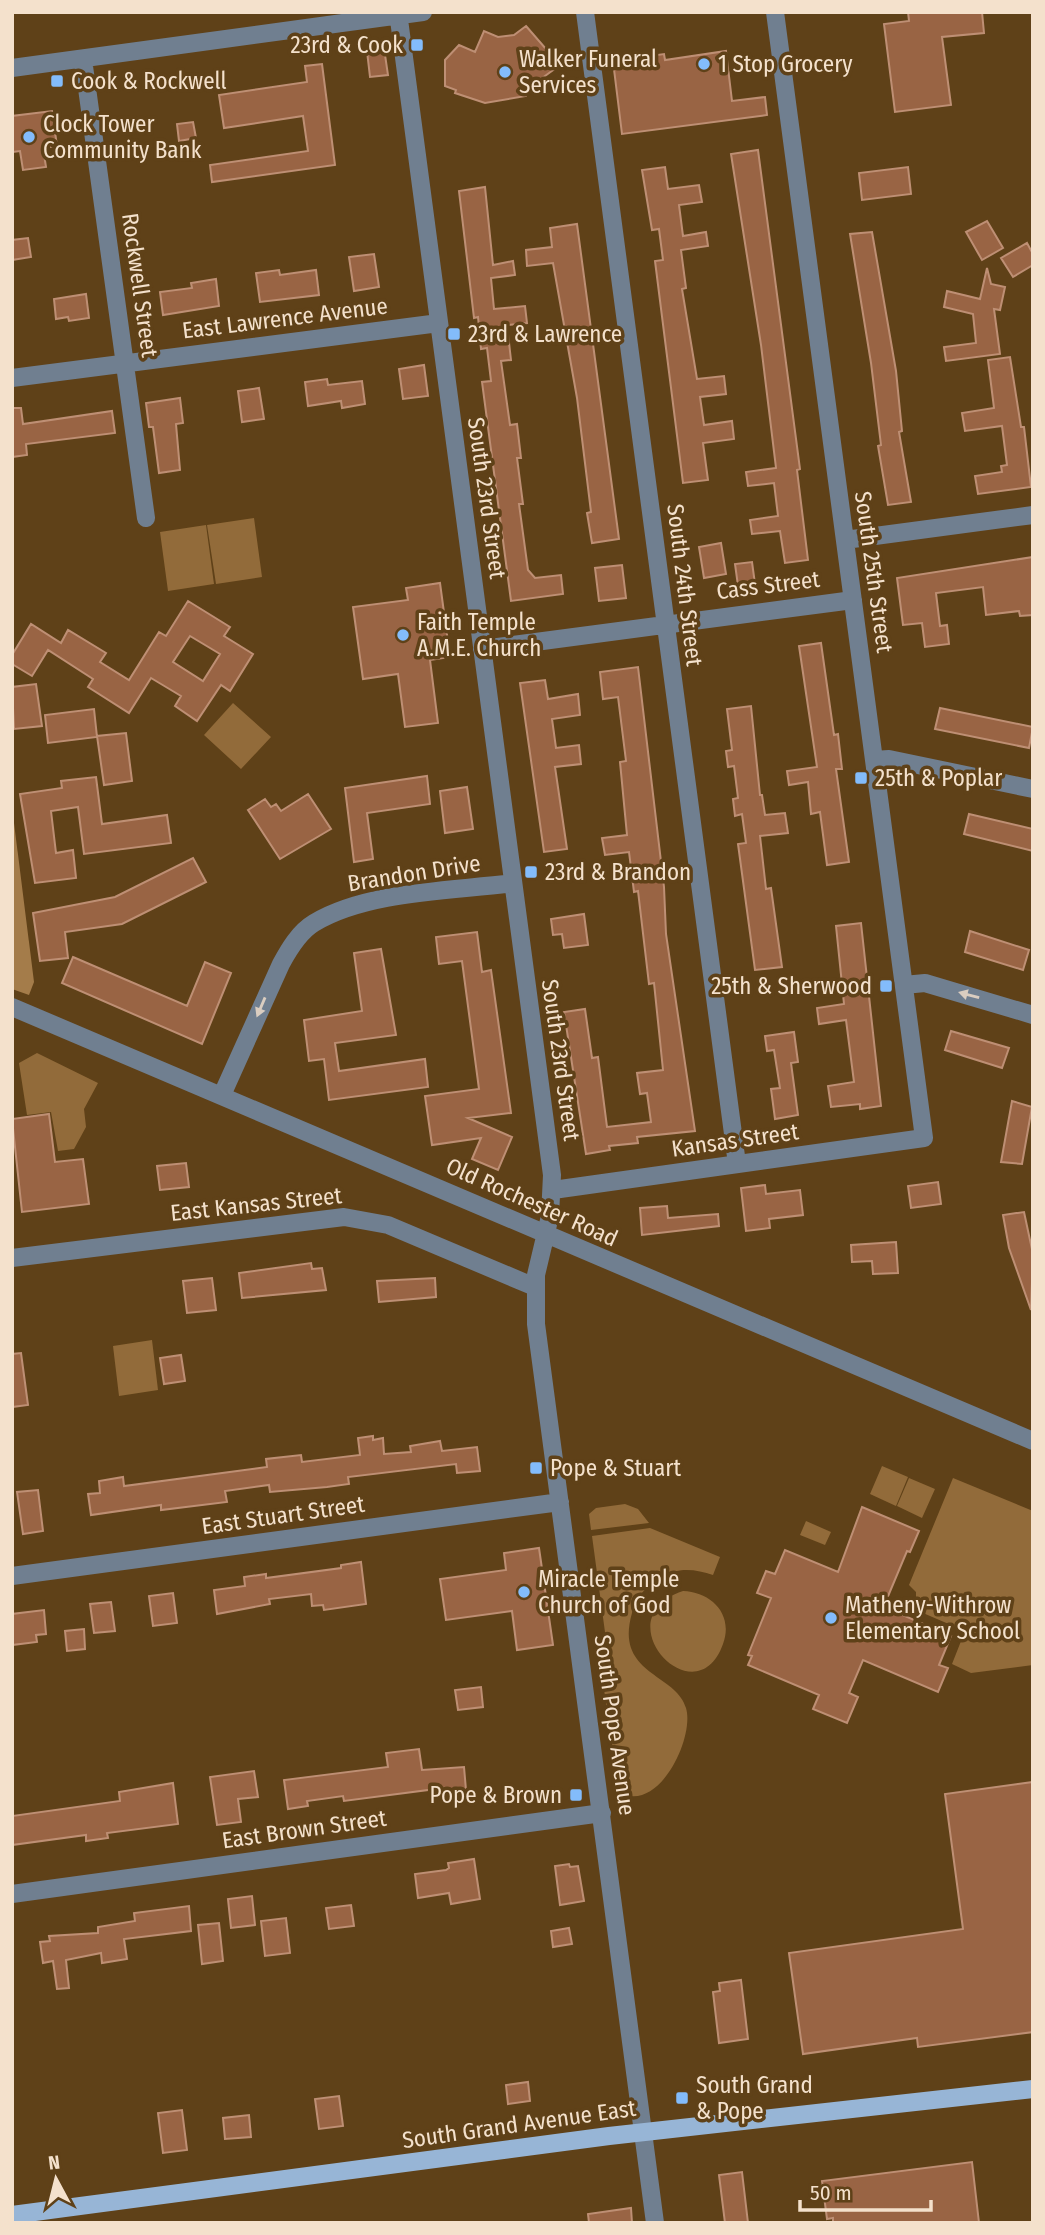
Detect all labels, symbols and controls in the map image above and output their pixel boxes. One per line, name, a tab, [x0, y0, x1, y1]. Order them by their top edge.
place label: 23rd & Cook	[291, 31, 403, 59]
marker: 23rd & Cook	[409, 37, 425, 53]
place label: Walker Funeral Services	[519, 45, 657, 99]
place label: 1 Stop Grocery	[718, 50, 853, 78]
marker: 1 Stop Grocery	[696, 56, 712, 72]
marker: Walker Funeral Services	[497, 64, 513, 80]
place label: Cook & Rockwell	[71, 67, 227, 95]
marker: Cook & Rockwell	[49, 73, 65, 89]
place label: Clock Tower Community Bank	[43, 110, 202, 164]
marker: Clock Tower Community Bank	[21, 129, 37, 145]
street label: Rockwell Street	[116, 211, 164, 359]
street label: East Lawrence Avenue	[181, 292, 389, 344]
place label: 23rd & Lawrence	[468, 320, 622, 348]
marker: 23rd & Lawrence	[446, 326, 462, 342]
street label: South 23rd Street	[462, 415, 512, 581]
street label: South 25th Street	[849, 489, 899, 655]
street label: South 24th Street	[661, 502, 709, 668]
street label: Cass Street	[715, 565, 822, 605]
place label: Faith Temple A.M.E. Church	[417, 608, 541, 662]
marker: Faith Temple A.M.E. Church	[395, 627, 411, 643]
place label: 25th & Poplar	[875, 764, 1002, 792]
marker: 25th & Poplar	[853, 770, 869, 786]
street label: Brandon Drive	[346, 849, 482, 897]
place label: 23rd & Brandon	[545, 858, 691, 886]
marker: 23rd & Brandon	[523, 864, 539, 880]
place label: 25th & Sherwood	[711, 972, 872, 1000]
street label: South 23rd Street	[536, 977, 586, 1143]
marker: 25th & Sherwood	[878, 978, 894, 994]
one-way arrow	[959, 989, 980, 999]
one-way arrow	[256, 997, 267, 1018]
street label: Kansas Street	[670, 1117, 801, 1163]
street label: Old Rochester Road	[442, 1152, 622, 1252]
street label: East Kansas Street	[169, 1181, 344, 1227]
place label: Pope & Stuart	[550, 1454, 681, 1482]
marker: Pope & Stuart	[528, 1460, 544, 1476]
street label: East Stuart Street	[200, 1490, 367, 1540]
place label: Miracle Temple Church of God	[538, 1565, 679, 1619]
marker: Miracle Temple Church of God	[516, 1584, 532, 1600]
place label: Matheny-Withrow Elementary School	[845, 1591, 1020, 1645]
marker: Matheny-Withrow Elementary School	[823, 1610, 839, 1626]
street label: South Pope Avenue	[588, 1633, 642, 1817]
place label: Pope & Brown	[430, 1781, 562, 1809]
marker: Pope & Brown	[568, 1787, 584, 1803]
street label: East Brown Street	[220, 1804, 388, 1854]
place label: South Grand & Pope	[696, 2071, 813, 2125]
marker: South Grand & Pope	[674, 2090, 690, 2106]
street label: South Grand Avenue East	[400, 2094, 638, 2154]
north arrow	[21, 2144, 91, 2214]
text: N	[47, 2151, 61, 2175]
scale bar	[800, 2168, 931, 2212]
text: 50 m	[810, 2180, 852, 2206]

